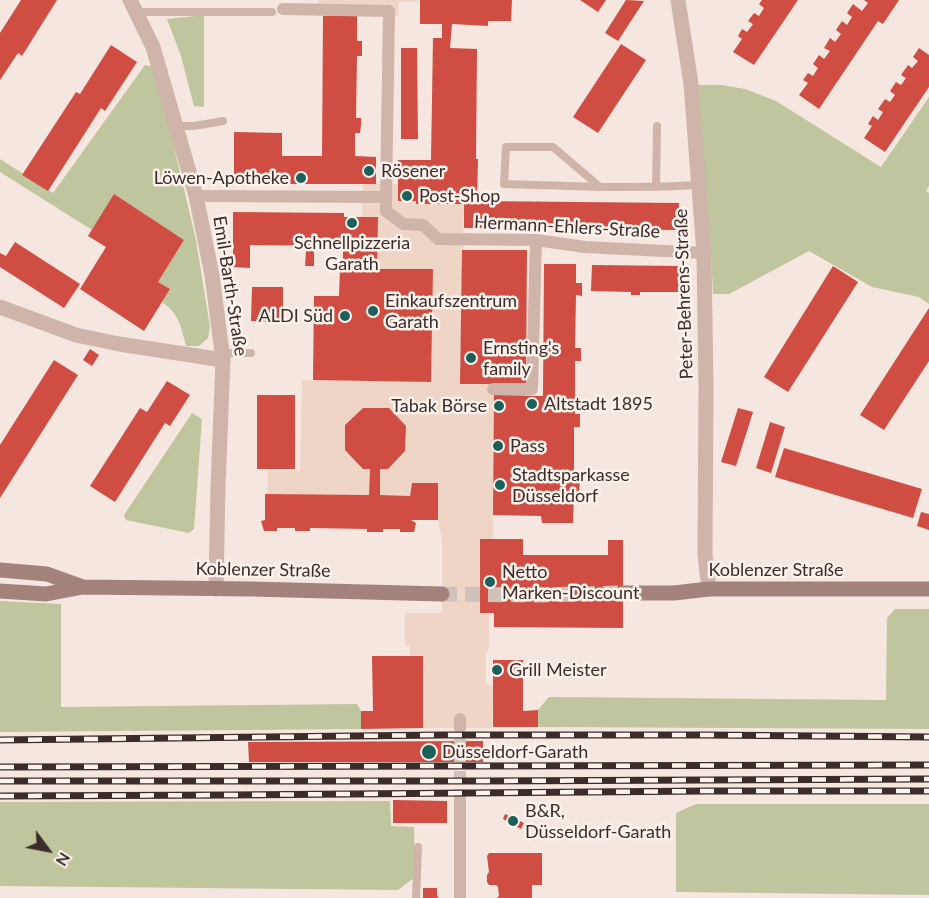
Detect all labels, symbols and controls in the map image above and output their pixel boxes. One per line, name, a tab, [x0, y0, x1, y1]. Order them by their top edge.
place label: Rösener	[381, 160, 445, 182]
marker: Rösener	[362, 164, 376, 178]
place label: Löwen-Apotheke	[154, 167, 289, 189]
marker: Löwen-Apotheke	[294, 171, 308, 185]
place label: Post-Shop	[419, 185, 500, 207]
marker: Post-Shop	[400, 189, 414, 203]
street label: Peter-Behrens-Straße	[670, 208, 698, 380]
street label: Hermann-Ehlers-Straße	[473, 211, 661, 243]
street label: Emil-Barth-Straße	[208, 214, 252, 358]
marker: Schnellpizzeria Garath	[345, 216, 359, 230]
place label: Schnellpizzeria Garath	[294, 232, 410, 274]
place label: Einkaufszentrum Garath	[385, 290, 517, 332]
marker: Einkaufszentrum Garath	[366, 304, 380, 318]
place label: ALDI Süd	[259, 305, 333, 327]
marker: ALDI Süd	[338, 309, 352, 323]
place label: Ernsting's family	[483, 337, 559, 380]
marker: Ernsting's family	[464, 351, 478, 365]
place label: Altstadt 1895	[544, 393, 653, 415]
place label: Tabak Börse	[391, 395, 487, 417]
marker: Altstadt 1895	[525, 397, 539, 411]
marker: Tabak Börse	[492, 399, 506, 413]
place label: Pass	[510, 435, 545, 457]
marker: Pass	[491, 439, 505, 453]
place label: Stadtsparkasse Düsseldorf	[512, 464, 630, 506]
marker: Stadtsparkasse Düsseldorf	[493, 478, 507, 492]
street label: Koblenzer Straße	[195, 558, 331, 582]
street label: Koblenzer Straße	[708, 559, 844, 581]
place label: Netto Marken-Discount	[502, 561, 639, 604]
marker: Netto Marken-Discount	[483, 575, 497, 589]
place label: Grill Meister	[509, 659, 606, 681]
marker: Grill Meister	[490, 663, 504, 677]
place label: Düsseldorf-Garath	[442, 741, 588, 763]
marker: Düsseldorf-Garath	[420, 743, 438, 761]
place label: B&R, Düsseldorf-Garath	[525, 800, 671, 842]
marker: B&R, Düsseldorf-Garath	[506, 814, 520, 828]
north arrow	[18, 820, 78, 880]
text: N	[52, 850, 75, 870]

